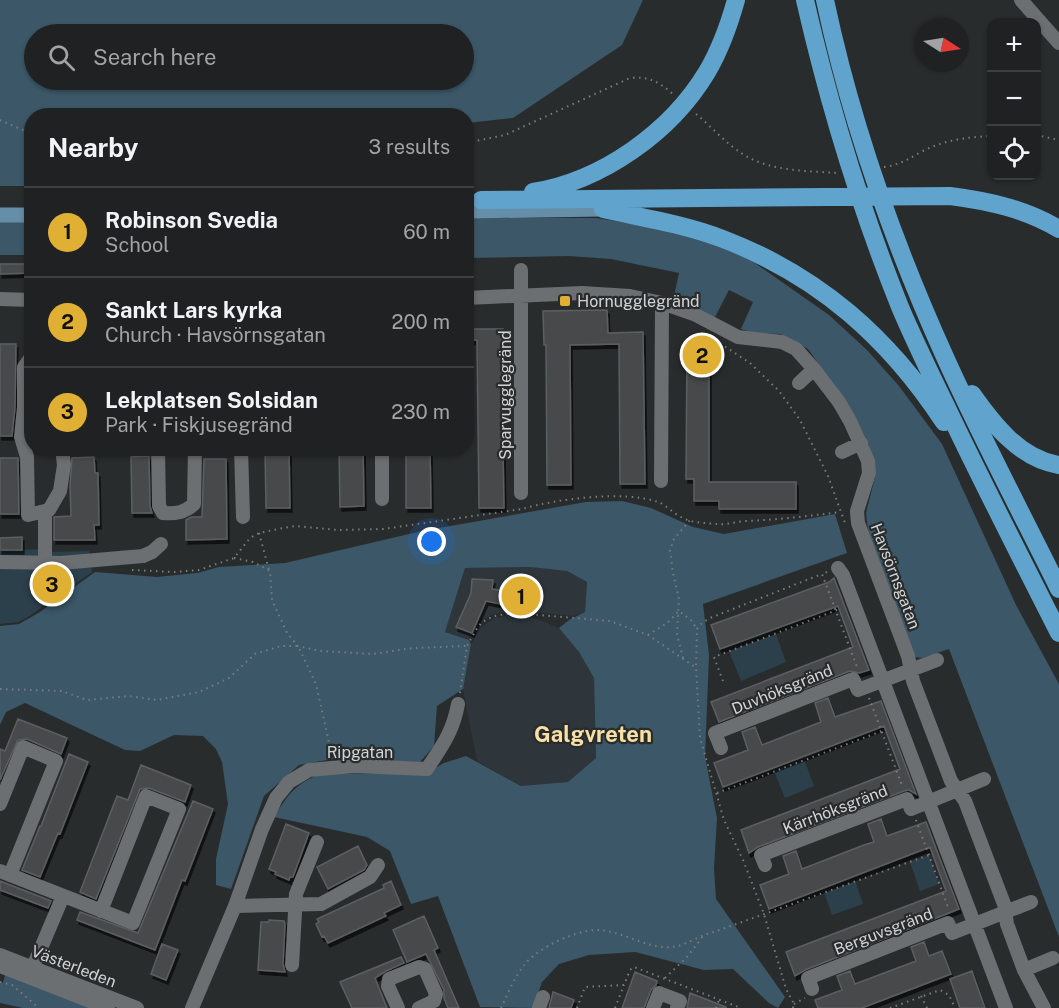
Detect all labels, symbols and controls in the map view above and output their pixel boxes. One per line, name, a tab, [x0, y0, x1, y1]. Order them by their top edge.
north arrow	[915, 18, 969, 72]
map controls	[987, 18, 1041, 180]
button: +	[987, 18, 1041, 72]
search box	[24, 24, 474, 90]
icon: search	[45, 41, 78, 74]
text: Search here	[93, 44, 217, 70]
button: −	[987, 72, 1041, 126]
button: locate	[987, 126, 1041, 180]
text: Nearby	[48, 132, 138, 163]
text: 3 results	[369, 135, 450, 159]
text: Robinson Svedia	[105, 207, 278, 233]
text: 1	[63, 220, 72, 244]
text: 60 m	[403, 220, 450, 244]
text: School	[105, 233, 169, 257]
place label: Hornugglegränd	[577, 292, 700, 311]
marker: Hornugglegränd	[558, 294, 572, 308]
text: Sankt Lars kyrka	[105, 297, 282, 323]
text: 2	[61, 310, 74, 334]
text: 200 m	[392, 310, 450, 334]
text: Church · Havsörnsgatan	[105, 323, 326, 347]
street label: Sparvugglegränd	[496, 330, 515, 460]
pin: 2	[682, 332, 722, 378]
text: Lekplatsen Solsidan	[105, 387, 318, 413]
text: 3	[61, 400, 74, 424]
text: 230 m	[391, 400, 450, 424]
text: Park · Fiskjusegränd	[105, 413, 293, 437]
street label: Havsörnsgatan	[867, 521, 924, 632]
your location	[417, 527, 446, 556]
pin: 3	[32, 562, 72, 606]
pin: 1	[502, 574, 540, 618]
street label: Duvhöksgränd	[729, 661, 835, 718]
district label: Galgvreten	[534, 721, 652, 747]
street label: Ripgatan	[327, 743, 393, 762]
street label: Kärrhöksgränd	[780, 781, 890, 838]
street label: Berguvsgränd	[831, 904, 935, 959]
street label: Västerleden	[29, 942, 119, 991]

